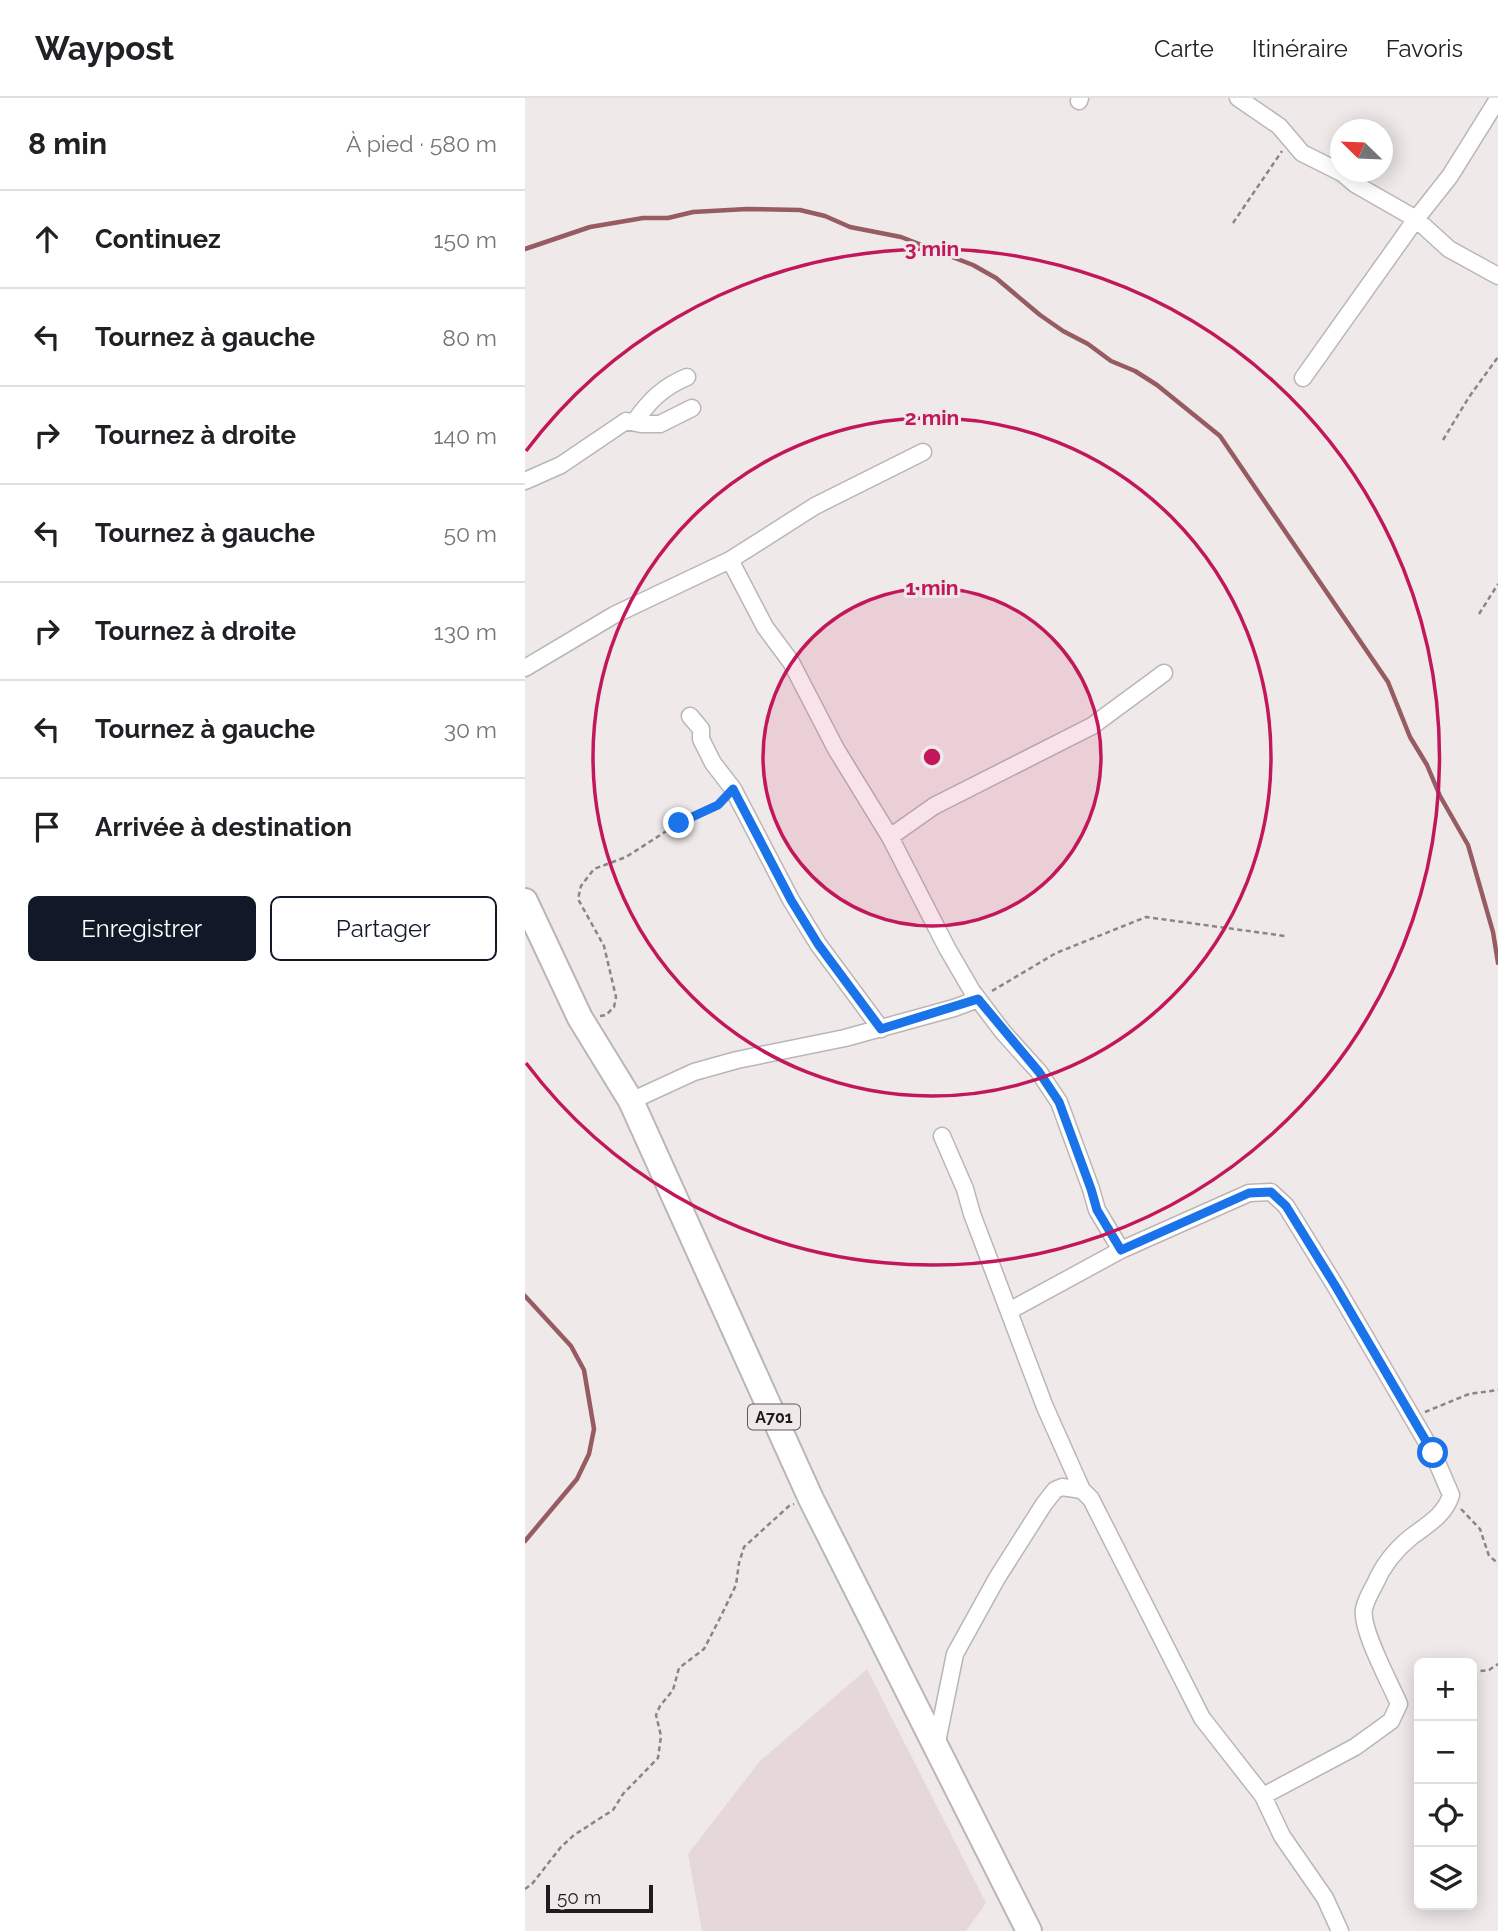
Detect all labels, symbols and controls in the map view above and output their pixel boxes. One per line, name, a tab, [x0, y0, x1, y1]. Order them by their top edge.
text: Waypost	[35, 29, 174, 68]
text: Carte	[1154, 34, 1214, 63]
text: Itinéraire	[1252, 34, 1348, 63]
text: Favoris	[1386, 34, 1463, 63]
north arrow	[1330, 119, 1393, 182]
text: 8 min	[28, 126, 107, 161]
text: À pied · 580 m	[346, 130, 497, 157]
icon: ahead	[28, 220, 66, 258]
text: Continuez	[95, 224, 221, 254]
text: 150 m	[434, 226, 497, 253]
text: 3 min	[905, 236, 959, 261]
icon: left	[28, 318, 66, 356]
text: Tournez à gauche	[95, 322, 315, 352]
text: 80 m	[442, 324, 497, 351]
text: 2 min	[905, 405, 959, 430]
icon: right	[28, 416, 66, 454]
text: Tournez à droite	[95, 420, 296, 450]
text: 140 m	[434, 422, 497, 449]
icon: left	[28, 514, 66, 552]
text: Tournez à gauche	[95, 518, 315, 548]
text: 50 m	[443, 520, 497, 547]
text: 1 min	[905, 575, 959, 600]
icon: right	[28, 612, 66, 650]
text: Tournez à droite	[95, 616, 296, 646]
text: 130 m	[434, 618, 497, 645]
icon: left	[28, 710, 66, 748]
text: Tournez à gauche	[95, 714, 315, 744]
text: 30 m	[444, 716, 497, 743]
centre of rings	[920, 745, 944, 769]
route end	[663, 807, 694, 838]
icon: arrive	[28, 808, 66, 846]
text: Arrivée à destination	[95, 812, 352, 842]
button: Enregistrer	[28, 896, 256, 961]
button: Partager	[270, 896, 497, 961]
road number: A701	[748, 1404, 800, 1429]
route start	[1417, 1437, 1448, 1468]
map controls	[1414, 1658, 1477, 1910]
button: +	[1414, 1658, 1477, 1721]
button: −	[1414, 1721, 1477, 1784]
button: locate	[1414, 1784, 1477, 1847]
button: layers	[1414, 1847, 1477, 1910]
scale bar	[546, 1882, 653, 1914]
text: 50 m	[557, 1886, 601, 1908]

